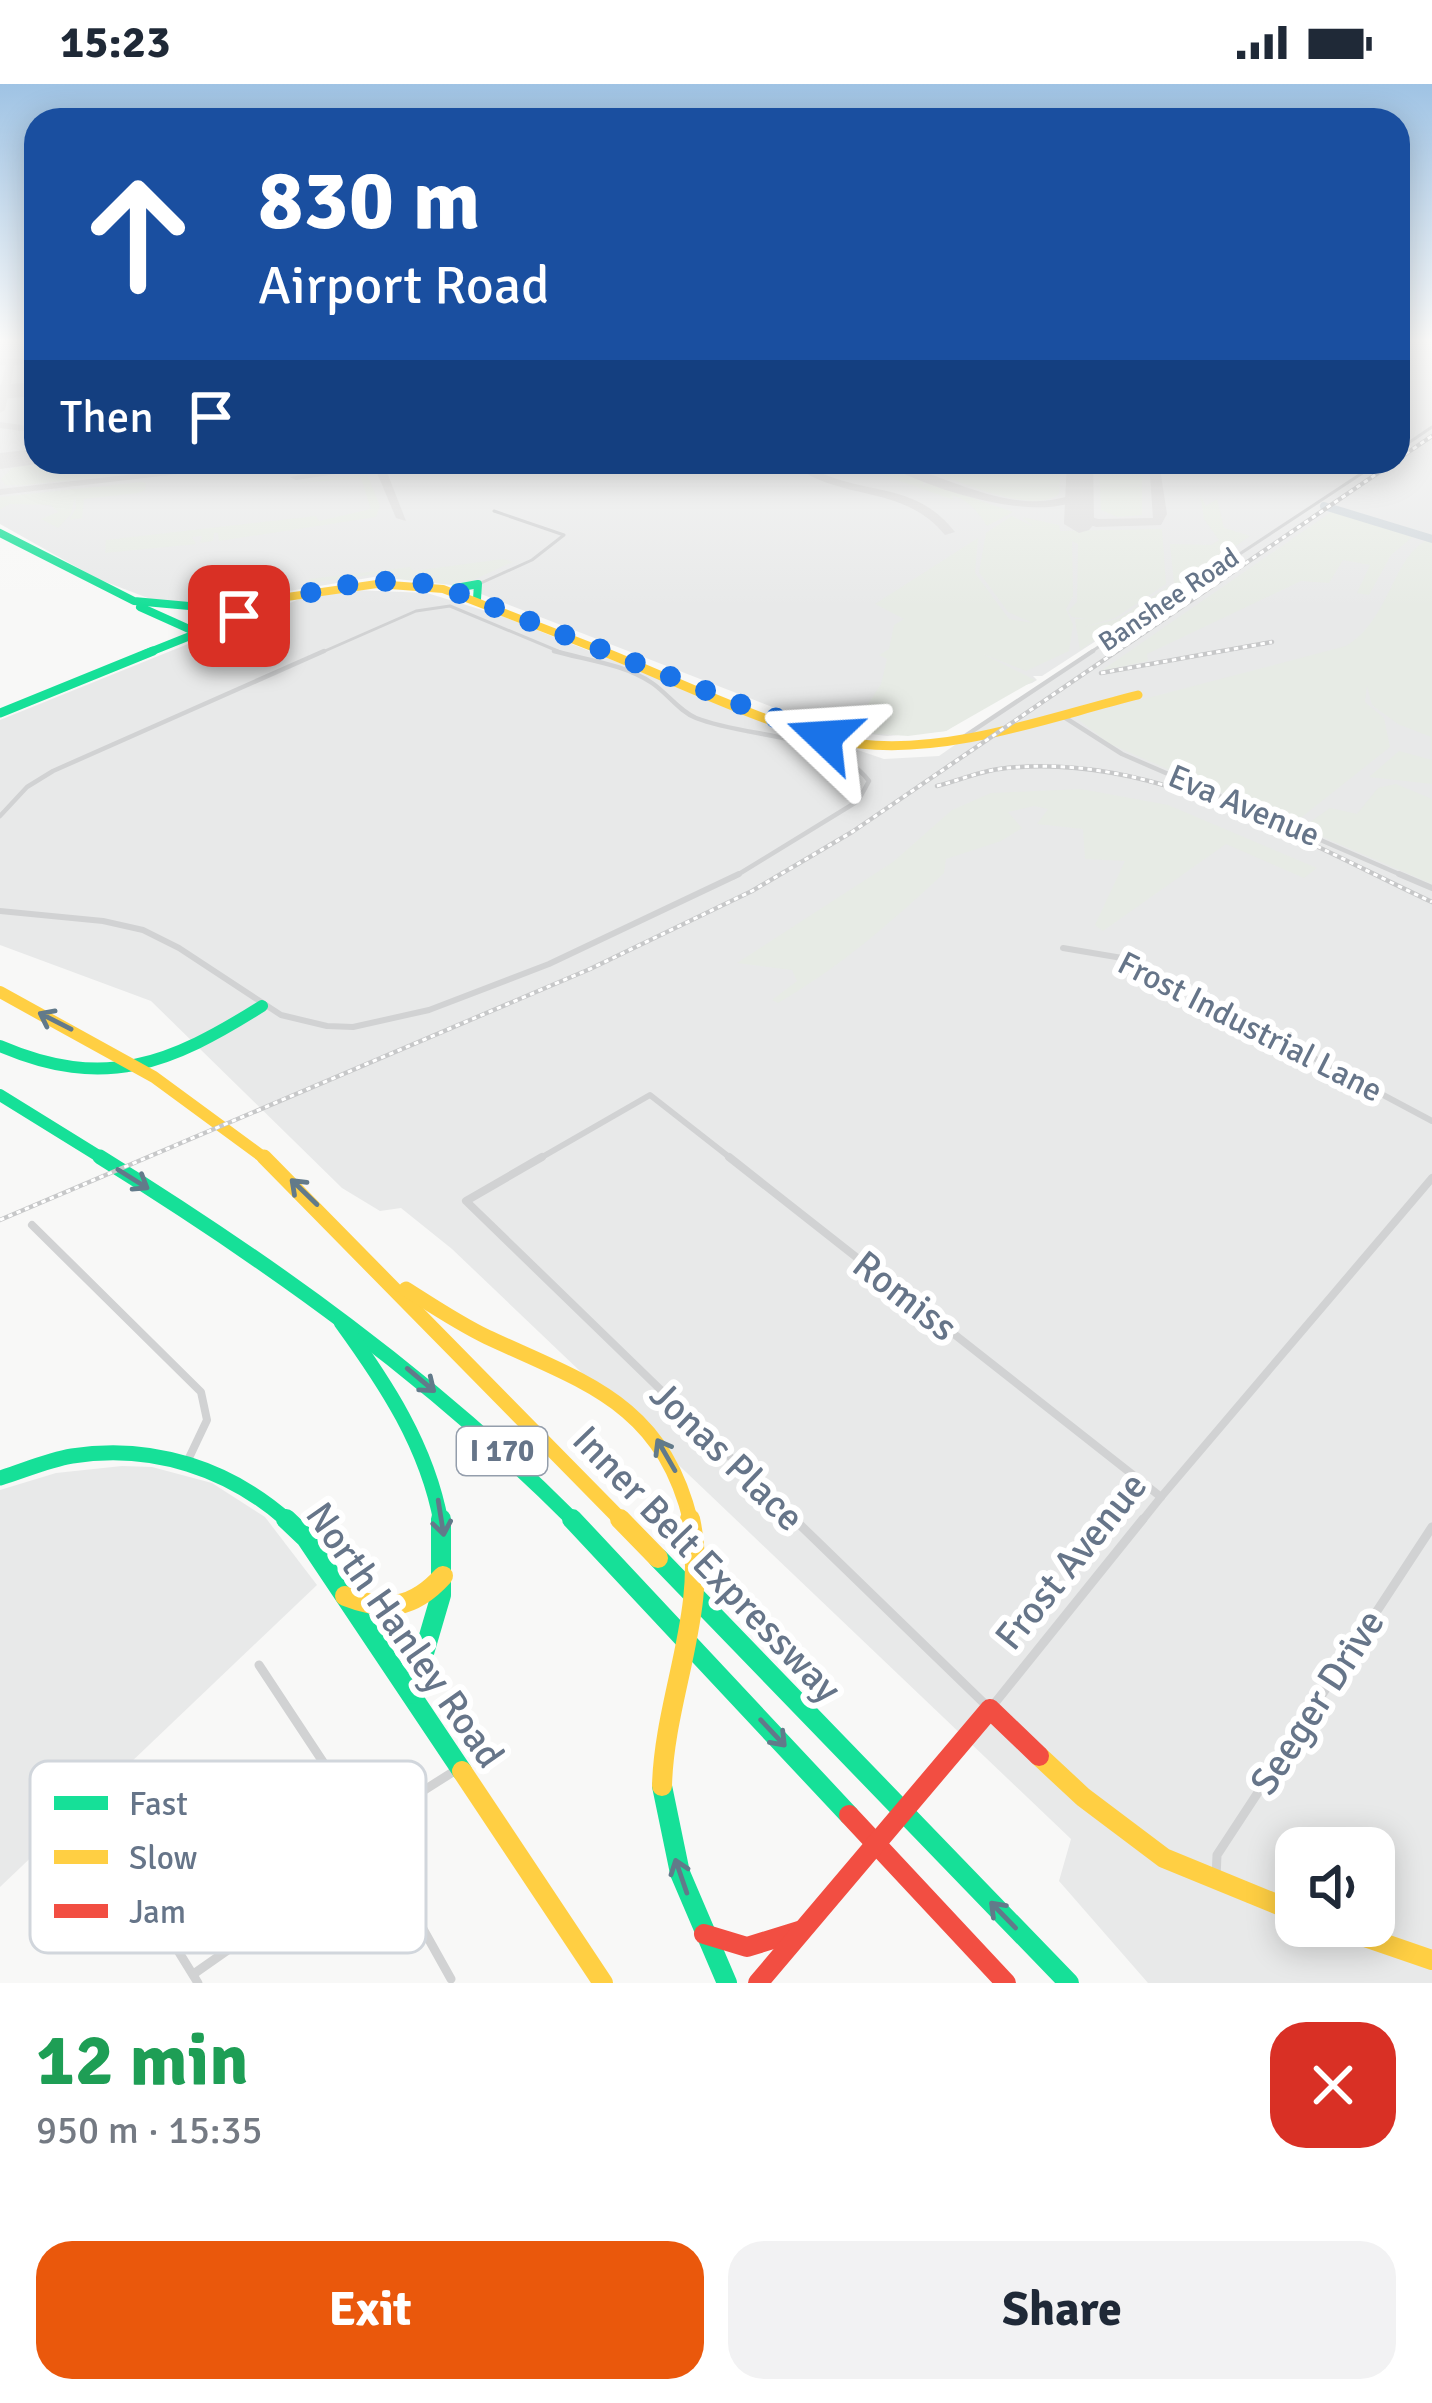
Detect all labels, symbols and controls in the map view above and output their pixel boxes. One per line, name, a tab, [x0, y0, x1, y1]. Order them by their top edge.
text: 15:23	[60, 15, 170, 70]
text: 830 m	[258, 149, 480, 253]
icon: ahead	[60, 156, 216, 312]
text: Airport Road	[258, 252, 550, 319]
icon: arrive	[178, 384, 244, 450]
text: Then	[60, 390, 154, 445]
street label: Banshee Road	[1093, 541, 1245, 659]
pin	[188, 565, 290, 667]
icon: arrive	[206, 583, 272, 649]
position arrow	[761, 674, 887, 800]
street label: Eva Avenue	[1162, 756, 1326, 856]
street label: Frost Industrial Lane	[1111, 943, 1389, 1111]
one-way arrow	[38, 1008, 74, 1031]
one-way arrow	[115, 1166, 149, 1191]
one-way arrow	[290, 1178, 319, 1207]
street label: Romiss	[843, 1240, 967, 1352]
one-way arrow	[405, 1365, 436, 1393]
street label: Jonas Place	[640, 1371, 814, 1541]
street label: Inner Belt Expressway	[563, 1416, 851, 1712]
road number: I 170	[457, 1427, 547, 1475]
one-way arrow	[654, 1439, 678, 1473]
street label: Frost Avenue	[985, 1462, 1157, 1660]
street label: North Hanley Road	[296, 1493, 514, 1777]
one-way arrow	[430, 1498, 453, 1537]
street label: Seeger Drive	[1239, 1600, 1395, 1804]
one-way arrow	[758, 1717, 786, 1747]
legend	[30, 1761, 426, 1953]
text: Fast	[129, 1784, 188, 1825]
map controls	[1275, 1827, 1395, 1947]
button: sound	[1275, 1827, 1395, 1947]
text: Slow	[129, 1838, 198, 1879]
one-way arrow	[669, 1858, 690, 1895]
text: Jam	[129, 1892, 186, 1933]
one-way arrow	[989, 1900, 1018, 1930]
text: 12 min	[36, 2016, 249, 2105]
button: close	[1270, 2022, 1396, 2148]
text: 950 m · 15:35	[36, 2106, 263, 2154]
button: Exit	[36, 2241, 704, 2379]
button: Share	[728, 2241, 1396, 2379]

